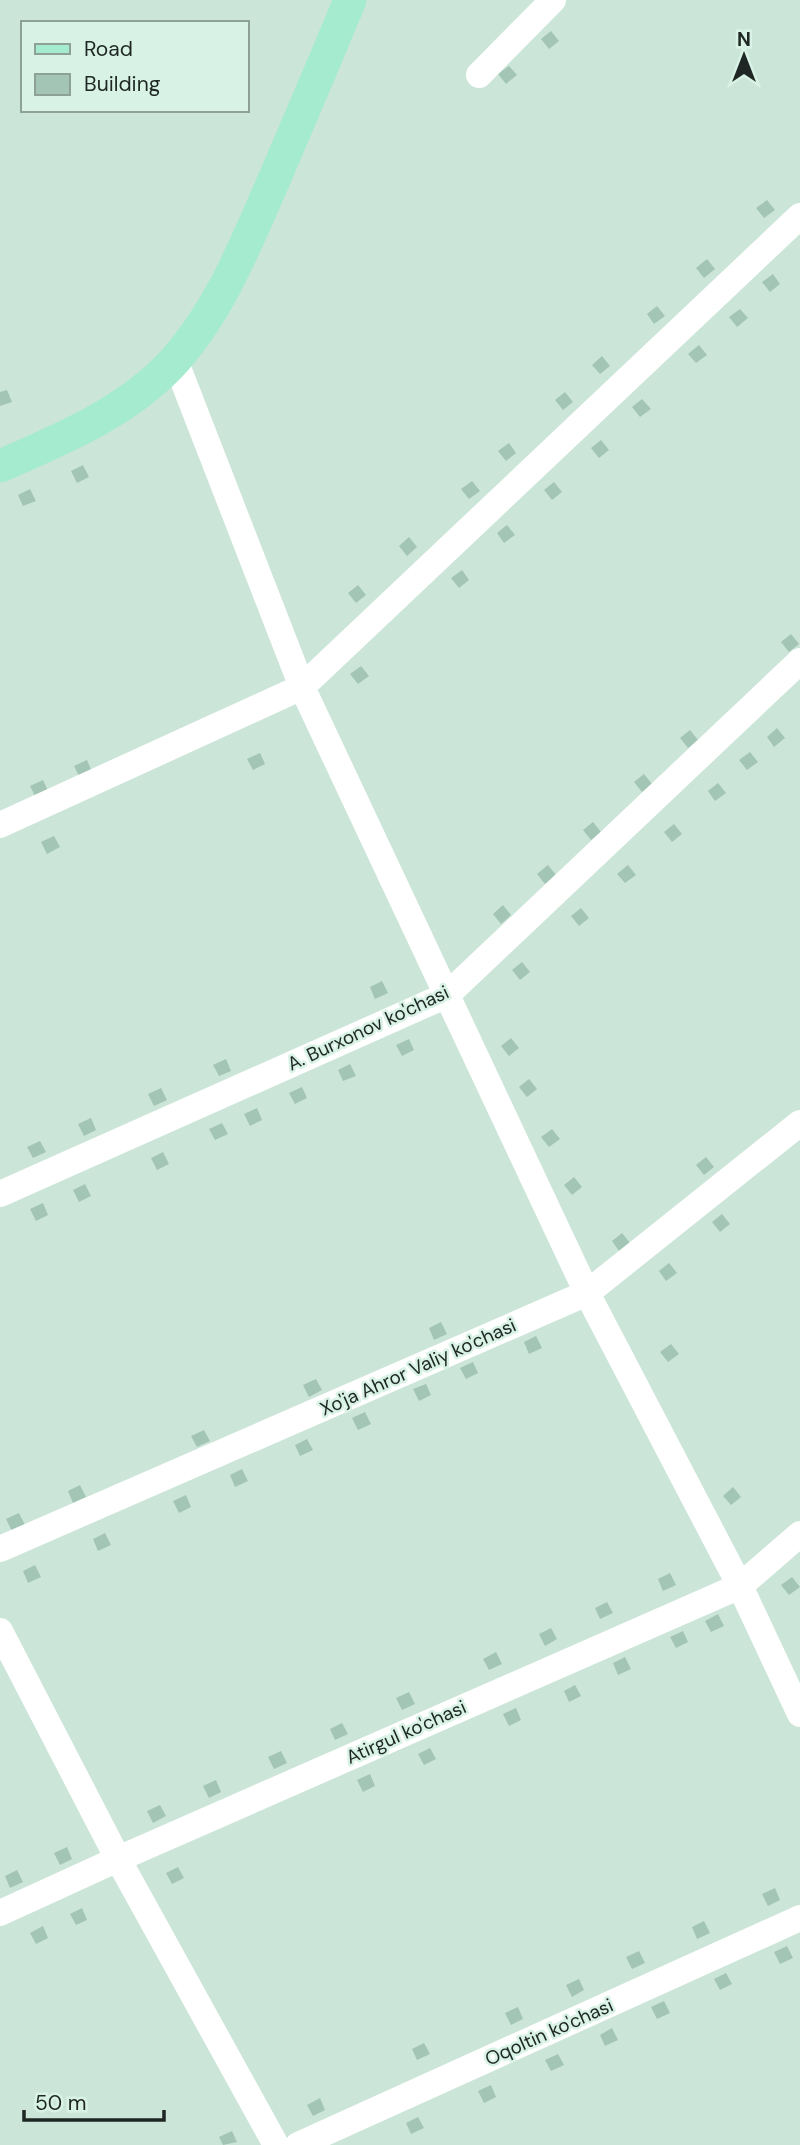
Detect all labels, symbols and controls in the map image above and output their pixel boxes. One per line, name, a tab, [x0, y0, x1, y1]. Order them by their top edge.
legend	[21, 21, 248, 112]
north arrow	[709, 21, 779, 91]
text: N	[737, 27, 751, 52]
text: Road	[84, 35, 133, 63]
text: Building	[84, 70, 161, 98]
street label: A. Burxonov ko'chasi	[283, 980, 453, 1076]
street label: Xo'ja Ahror Valiy ko'chasi	[316, 1312, 520, 1422]
street label: Atirgul ko'chasi	[342, 1694, 470, 1770]
street label: Oqoltin ko'chasi	[481, 1993, 617, 2071]
scale bar	[24, 2078, 164, 2122]
text: 50 m	[35, 2089, 86, 2117]

